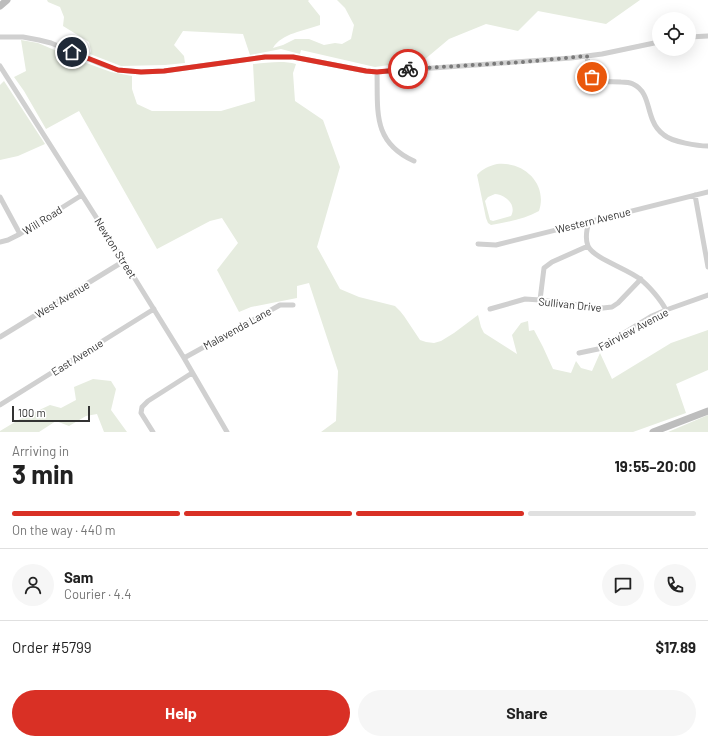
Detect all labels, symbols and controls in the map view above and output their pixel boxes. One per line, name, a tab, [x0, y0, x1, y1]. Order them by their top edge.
map controls	[652, 12, 696, 56]
button: locate	[652, 12, 696, 56]
pin	[55, 35, 89, 69]
icon: home	[61, 41, 83, 63]
courier	[388, 49, 428, 89]
icon: bike	[397, 58, 419, 80]
pin	[575, 60, 609, 94]
icon: bag	[581, 66, 603, 88]
street label: Will Road	[20, 203, 64, 237]
street label: Western Avenue	[554, 204, 632, 236]
street label: Newton Street	[92, 215, 140, 281]
street label: West Avenue	[32, 278, 92, 320]
street label: Sullivan Drive	[538, 294, 602, 314]
street label: Malavenda Lane	[201, 304, 273, 352]
street label: Fairview Avenue	[596, 305, 670, 353]
street label: East Avenue	[49, 336, 105, 378]
scale bar	[12, 404, 90, 423]
text: 100 m	[18, 406, 46, 419]
text: Arriving in	[12, 443, 69, 459]
text: 19:55–20:00	[614, 457, 696, 475]
text: 3 min	[12, 458, 74, 489]
text: On the way · 440 m	[12, 522, 116, 538]
button: person	[12, 564, 54, 606]
button: chat	[602, 564, 644, 606]
button: phone	[654, 564, 696, 606]
text: Sam	[64, 568, 93, 586]
text: Courier · 4.4	[64, 586, 132, 602]
text: Order #5799	[12, 638, 92, 656]
text: $17.89	[656, 638, 696, 656]
button: Help	[12, 690, 350, 736]
button: Share	[358, 690, 696, 736]

